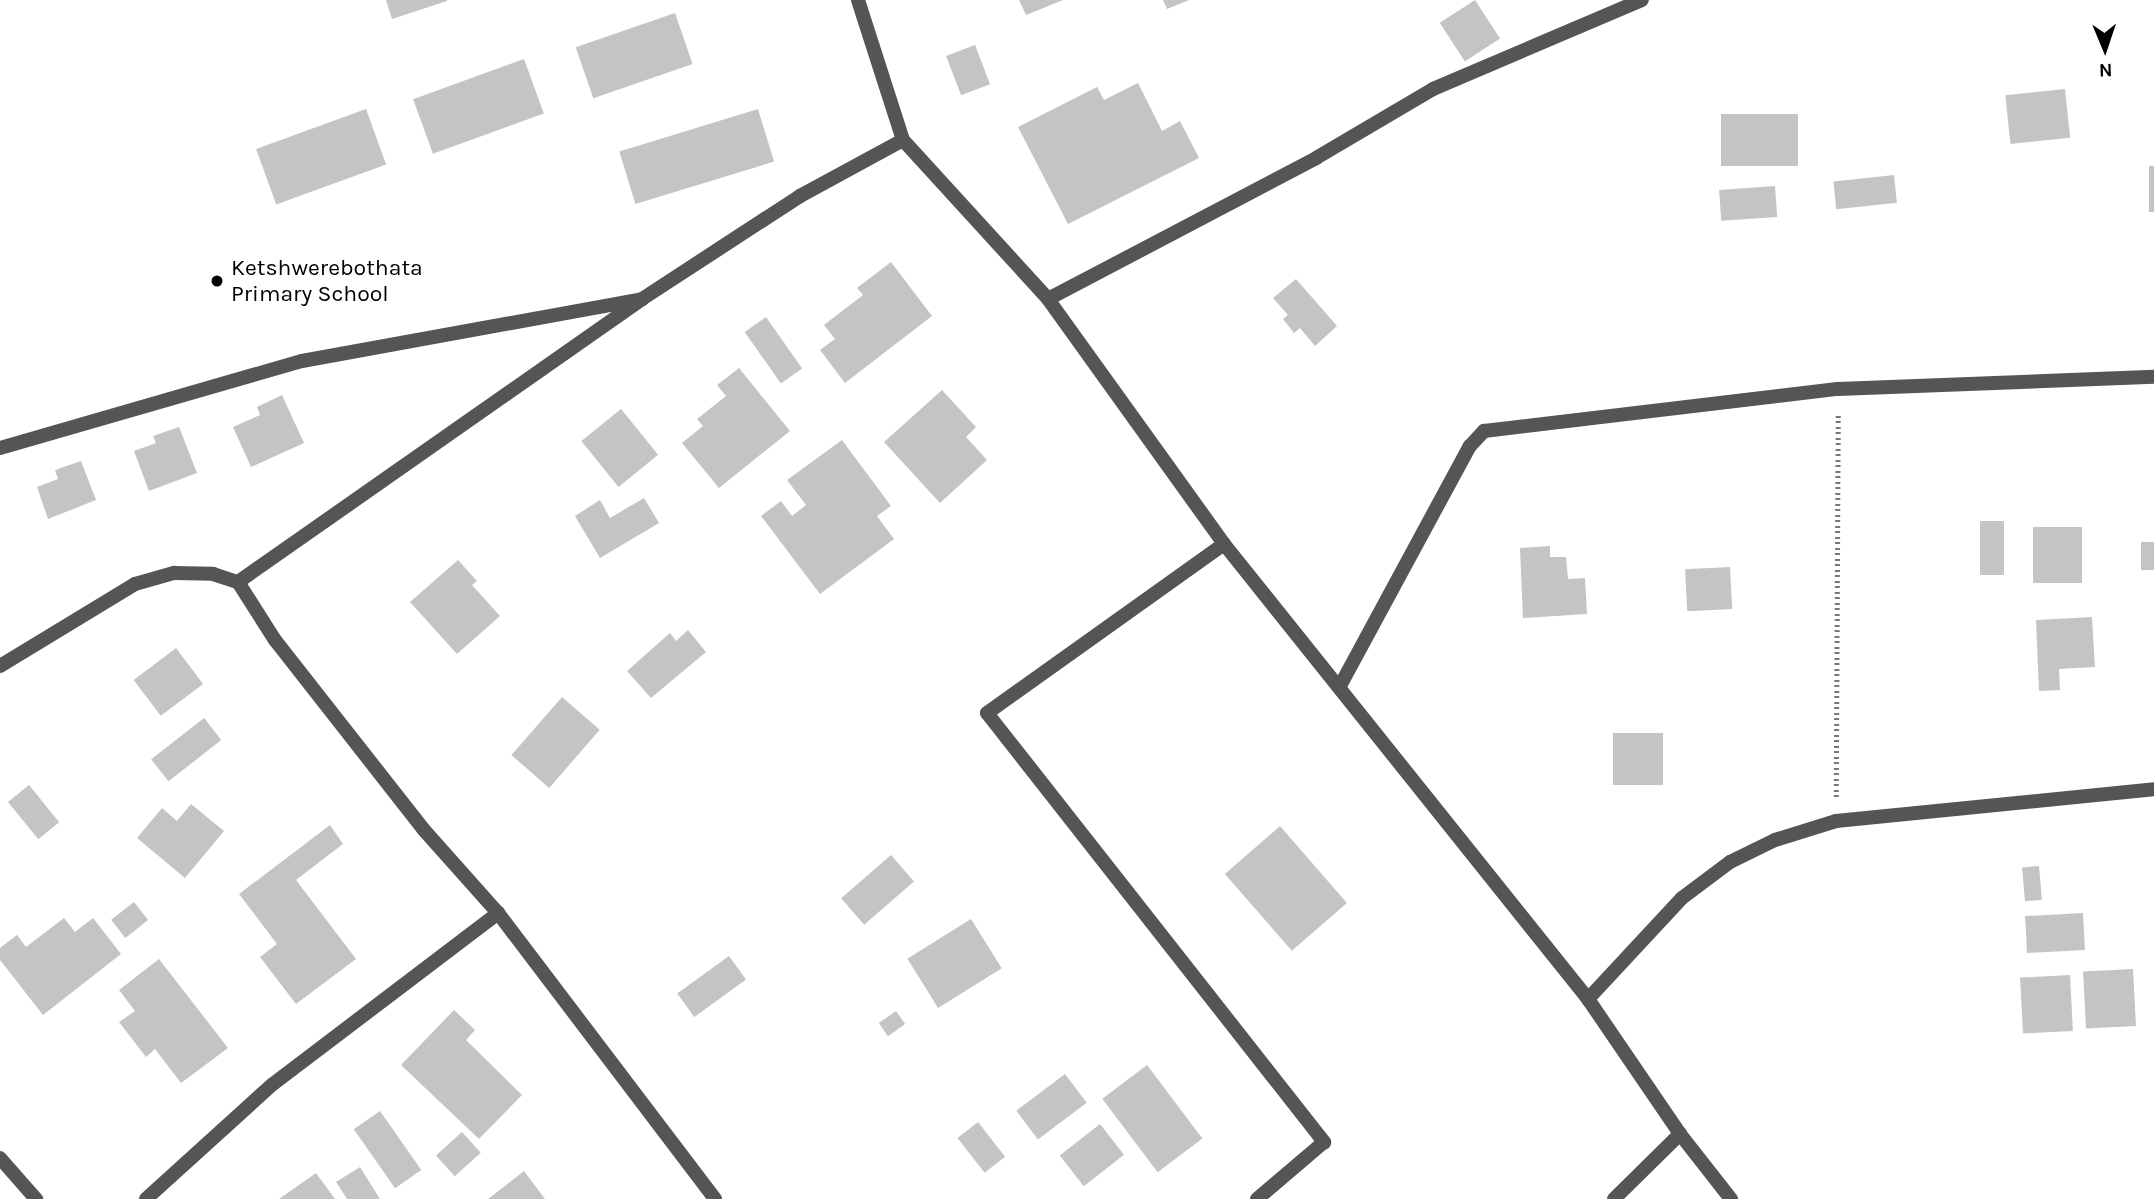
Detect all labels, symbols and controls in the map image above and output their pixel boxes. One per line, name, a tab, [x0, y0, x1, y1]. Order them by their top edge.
north arrow	[2070, 14, 2140, 84]
text: N	[2099, 59, 2113, 81]
place label: Ketshwerebothata Primary School	[231, 254, 423, 308]
marker: Ketshwerebothata Primary School	[209, 273, 225, 289]

